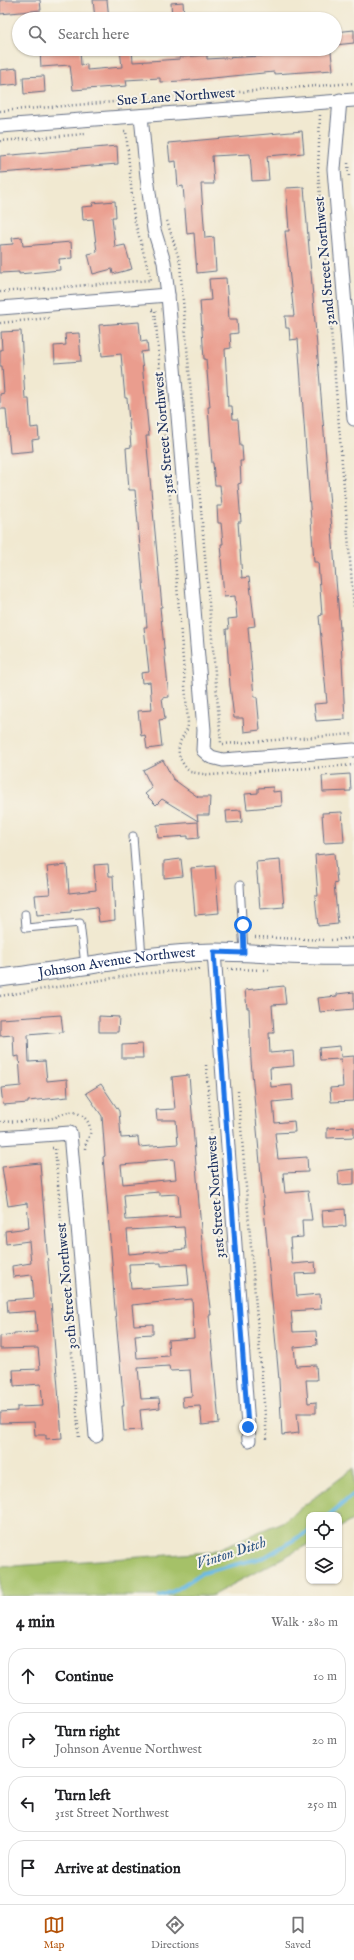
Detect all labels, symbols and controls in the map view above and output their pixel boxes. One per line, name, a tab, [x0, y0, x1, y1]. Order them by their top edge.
search box	[12, 12, 342, 56]
icon: search	[26, 23, 48, 45]
text: Search here	[58, 25, 129, 44]
street label: Sue Lane Northwest	[116, 84, 236, 110]
street label: 32nd Street Northwest	[310, 196, 340, 326]
street label: 31st Street Northwest	[150, 371, 178, 495]
route start	[234, 916, 252, 934]
street label: Johnson Avenue Northwest	[35, 944, 196, 982]
street label: 31st Street Northwest	[203, 1135, 229, 1259]
street label: 30th Street Northwest	[52, 1222, 81, 1350]
route end	[239, 1418, 257, 1436]
map controls	[306, 1512, 342, 1584]
button: locate	[306, 1512, 342, 1548]
water label: Vinton Ditch	[194, 1533, 269, 1573]
button: layers	[306, 1548, 342, 1584]
text: 4 min	[16, 1612, 55, 1633]
text: Walk · 280 m	[271, 1614, 338, 1631]
icon: ahead	[17, 1665, 39, 1687]
text: Continue	[55, 1667, 113, 1686]
text: 10 m	[313, 1668, 337, 1685]
text: Turn right	[55, 1722, 120, 1741]
icon: right	[17, 1729, 39, 1751]
text: 20 m	[312, 1732, 337, 1749]
text: Johnson Avenue Northwest	[55, 1741, 202, 1758]
text: Turn left	[55, 1786, 111, 1805]
icon: left	[17, 1793, 39, 1815]
text: 250 m	[307, 1796, 337, 1813]
text: 31st Street Northwest	[55, 1805, 169, 1822]
icon: arrive	[17, 1857, 39, 1879]
text: Arrive at destination	[55, 1859, 181, 1878]
tab: Map	[43, 1914, 65, 1952]
tab: Directions	[151, 1914, 199, 1952]
tab: Saved	[285, 1914, 311, 1952]

